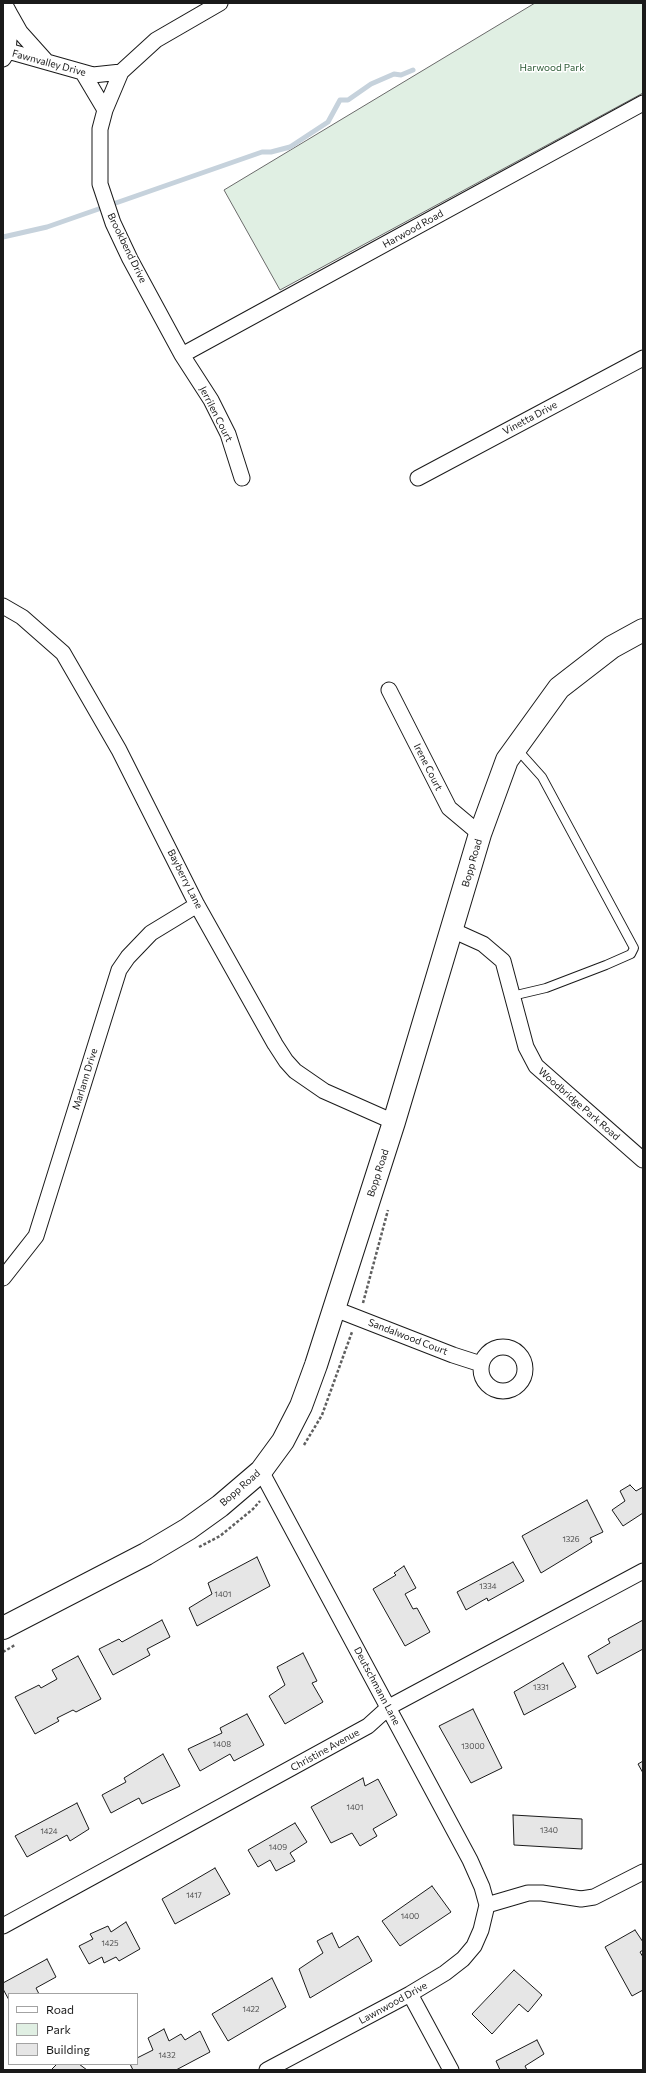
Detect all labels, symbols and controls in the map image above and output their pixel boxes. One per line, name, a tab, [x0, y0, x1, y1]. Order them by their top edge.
street label: Fawnvalley Drive	[11, 47, 87, 79]
park label: Harwood Park	[519, 62, 585, 74]
street label: Harwood Road	[381, 207, 445, 251]
street label: Brookbend Drive	[105, 211, 149, 285]
street label: Jerrilen Court	[197, 384, 235, 444]
street label: Vinetta Drive	[501, 399, 559, 437]
street label: Irene Court	[411, 741, 445, 793]
street label: Bopp Road	[459, 838, 485, 888]
street label: Bayberry Lane	[165, 847, 205, 911]
street label: Marlann Drive	[70, 1047, 100, 1111]
street label: Woodbridge Park Road	[536, 1065, 622, 1143]
street label: Bopp Road	[365, 1148, 391, 1198]
street label: Sandalwood Court	[366, 1316, 450, 1358]
street label: Bopp Road	[217, 1467, 263, 1509]
house number: 1326	[562, 1534, 580, 1544]
house number: 1334	[479, 1581, 497, 1591]
house number: 1401	[215, 1589, 231, 1599]
street label: Deutschmann Lane	[351, 1645, 403, 1727]
house number: 1331	[533, 1682, 549, 1692]
street label: Christine Avenue	[289, 1726, 361, 1774]
house number: 1408	[213, 1739, 231, 1749]
house number: 13000	[461, 1741, 485, 1751]
house number: 1401	[347, 1802, 363, 1812]
house number: 1340	[540, 1825, 558, 1835]
house number: 1424	[40, 1826, 58, 1836]
house number: 1409	[269, 1842, 287, 1852]
house number: 1417	[186, 1890, 202, 1900]
house number: 1400	[401, 1911, 419, 1921]
house number: 1425	[101, 1938, 119, 1948]
street label: Lawnwood Drive	[357, 1979, 429, 2027]
legend	[8, 1993, 138, 2065]
text: Road	[46, 2002, 74, 2016]
house number: 1422	[243, 2004, 259, 2014]
text: Park	[46, 2022, 71, 2036]
text: Building	[46, 2042, 90, 2056]
house number: 1432	[158, 2050, 176, 2060]

